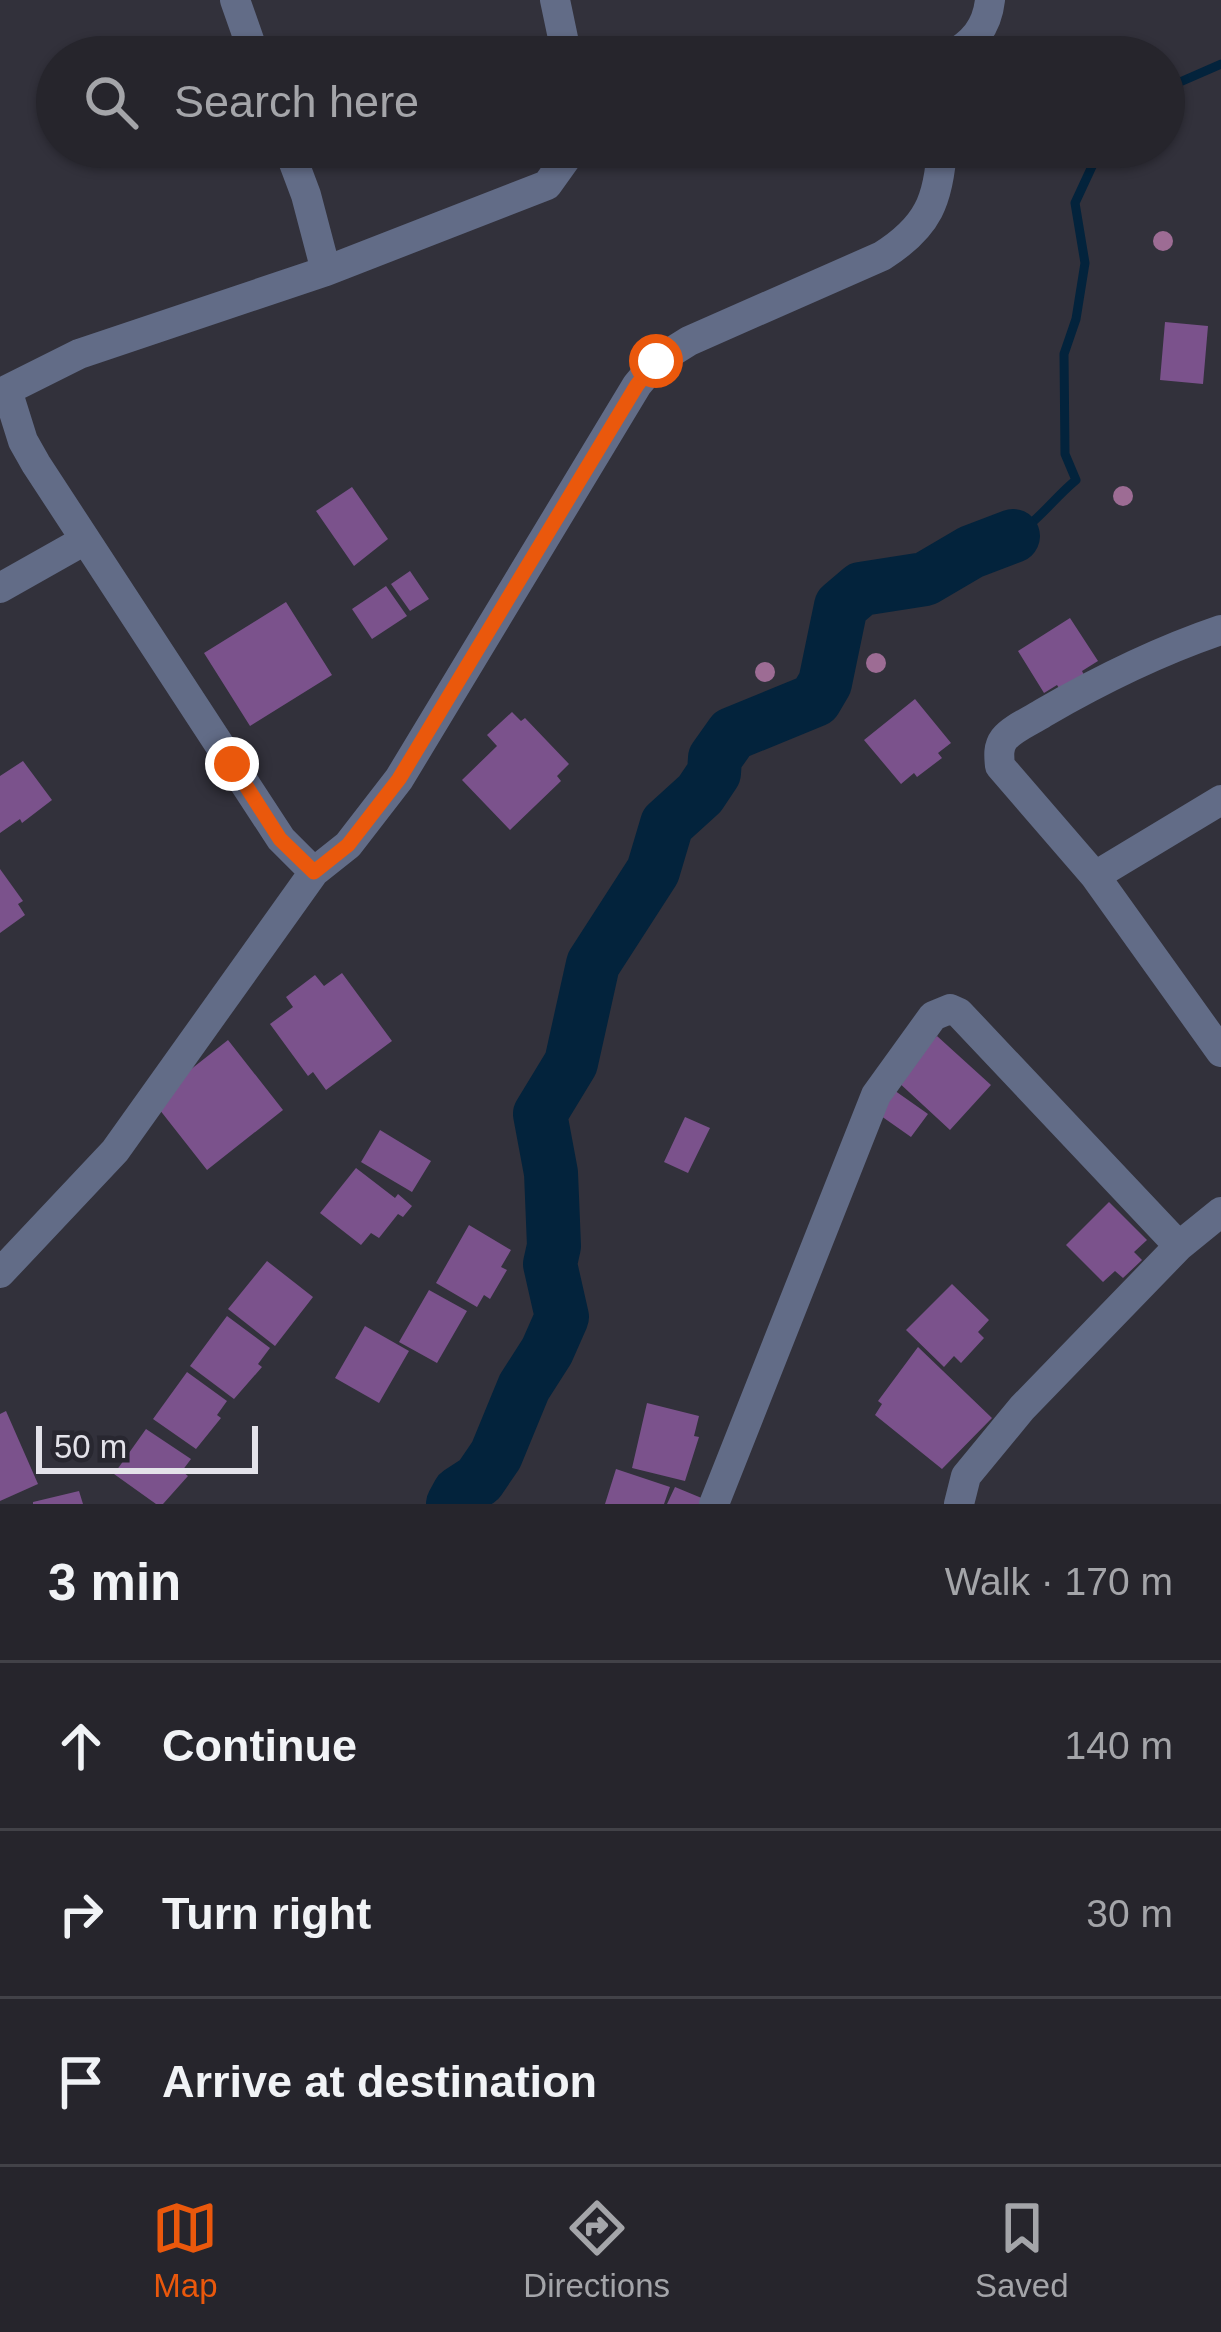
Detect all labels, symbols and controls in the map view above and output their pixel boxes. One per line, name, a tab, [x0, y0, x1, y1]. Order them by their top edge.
search box	[36, 36, 1185, 168]
icon: search	[78, 69, 144, 135]
text: Search here	[174, 76, 419, 127]
route start	[629, 334, 683, 388]
route end	[205, 737, 259, 791]
scale bar	[36, 1420, 258, 1473]
text: 50 m	[54, 1428, 127, 1465]
text: 3 min	[48, 1554, 181, 1611]
text: Walk · 170 m	[945, 1560, 1173, 1603]
icon: ahead	[48, 1713, 114, 1779]
text: Continue	[162, 1720, 357, 1771]
text: 140 m	[1065, 1724, 1173, 1767]
icon: right	[48, 1881, 114, 1947]
text: Turn right	[162, 1888, 371, 1939]
text: 30 m	[1086, 1892, 1173, 1935]
icon: arrive	[48, 2049, 114, 2115]
text: Arrive at destination	[162, 2056, 597, 2107]
tab: Map	[152, 2195, 218, 2305]
tab: Directions	[523, 2195, 670, 2305]
tab: Saved	[975, 2195, 1069, 2305]

